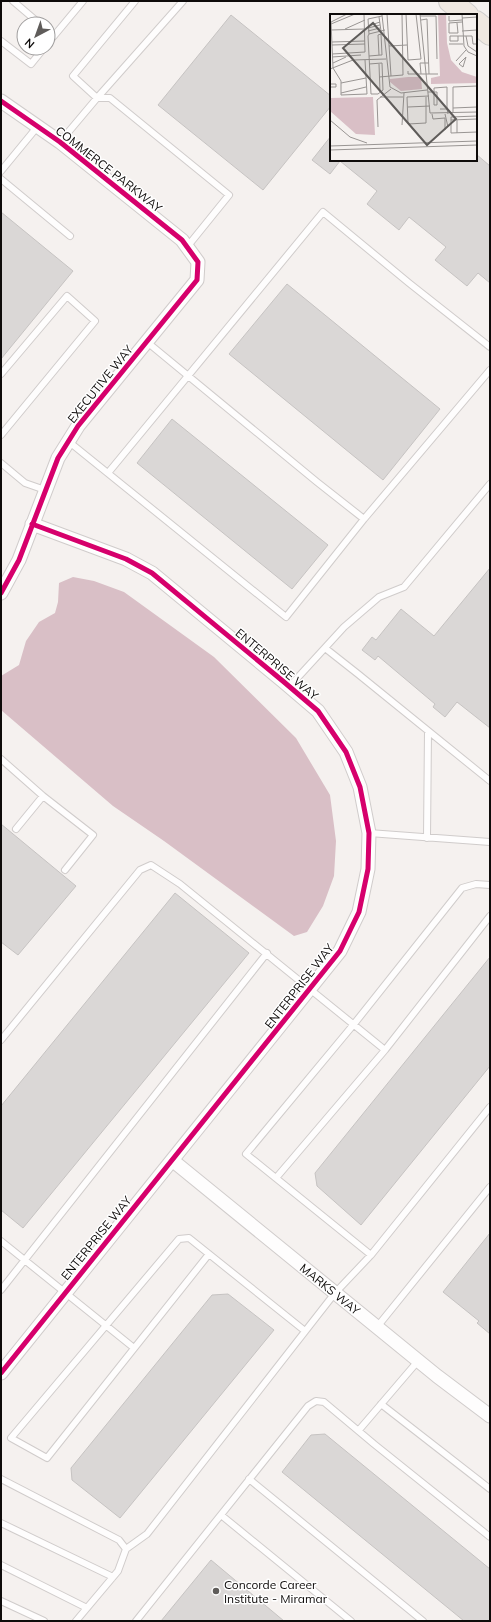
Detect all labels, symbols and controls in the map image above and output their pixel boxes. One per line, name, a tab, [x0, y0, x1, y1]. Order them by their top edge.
inset map	[330, 14, 477, 161]
north arrow	[16, 16, 56, 56]
text: N	[22, 36, 37, 52]
street label: COMMERCE PARKWAY	[53, 123, 166, 216]
street label: EXECUTIVE WAY	[64, 342, 136, 426]
street label: ENTERPRISE WAY	[233, 625, 322, 703]
street label: ENTERPRISE WAY	[261, 940, 337, 1031]
street label: ENTERPRISE WAY	[58, 1192, 135, 1283]
street label: MARKS WAY	[297, 1260, 364, 1318]
place label: Concorde Career Institute - Miramar	[224, 1577, 328, 1606]
marker: Concorde Career Institute - Miramar	[211, 1586, 221, 1596]

